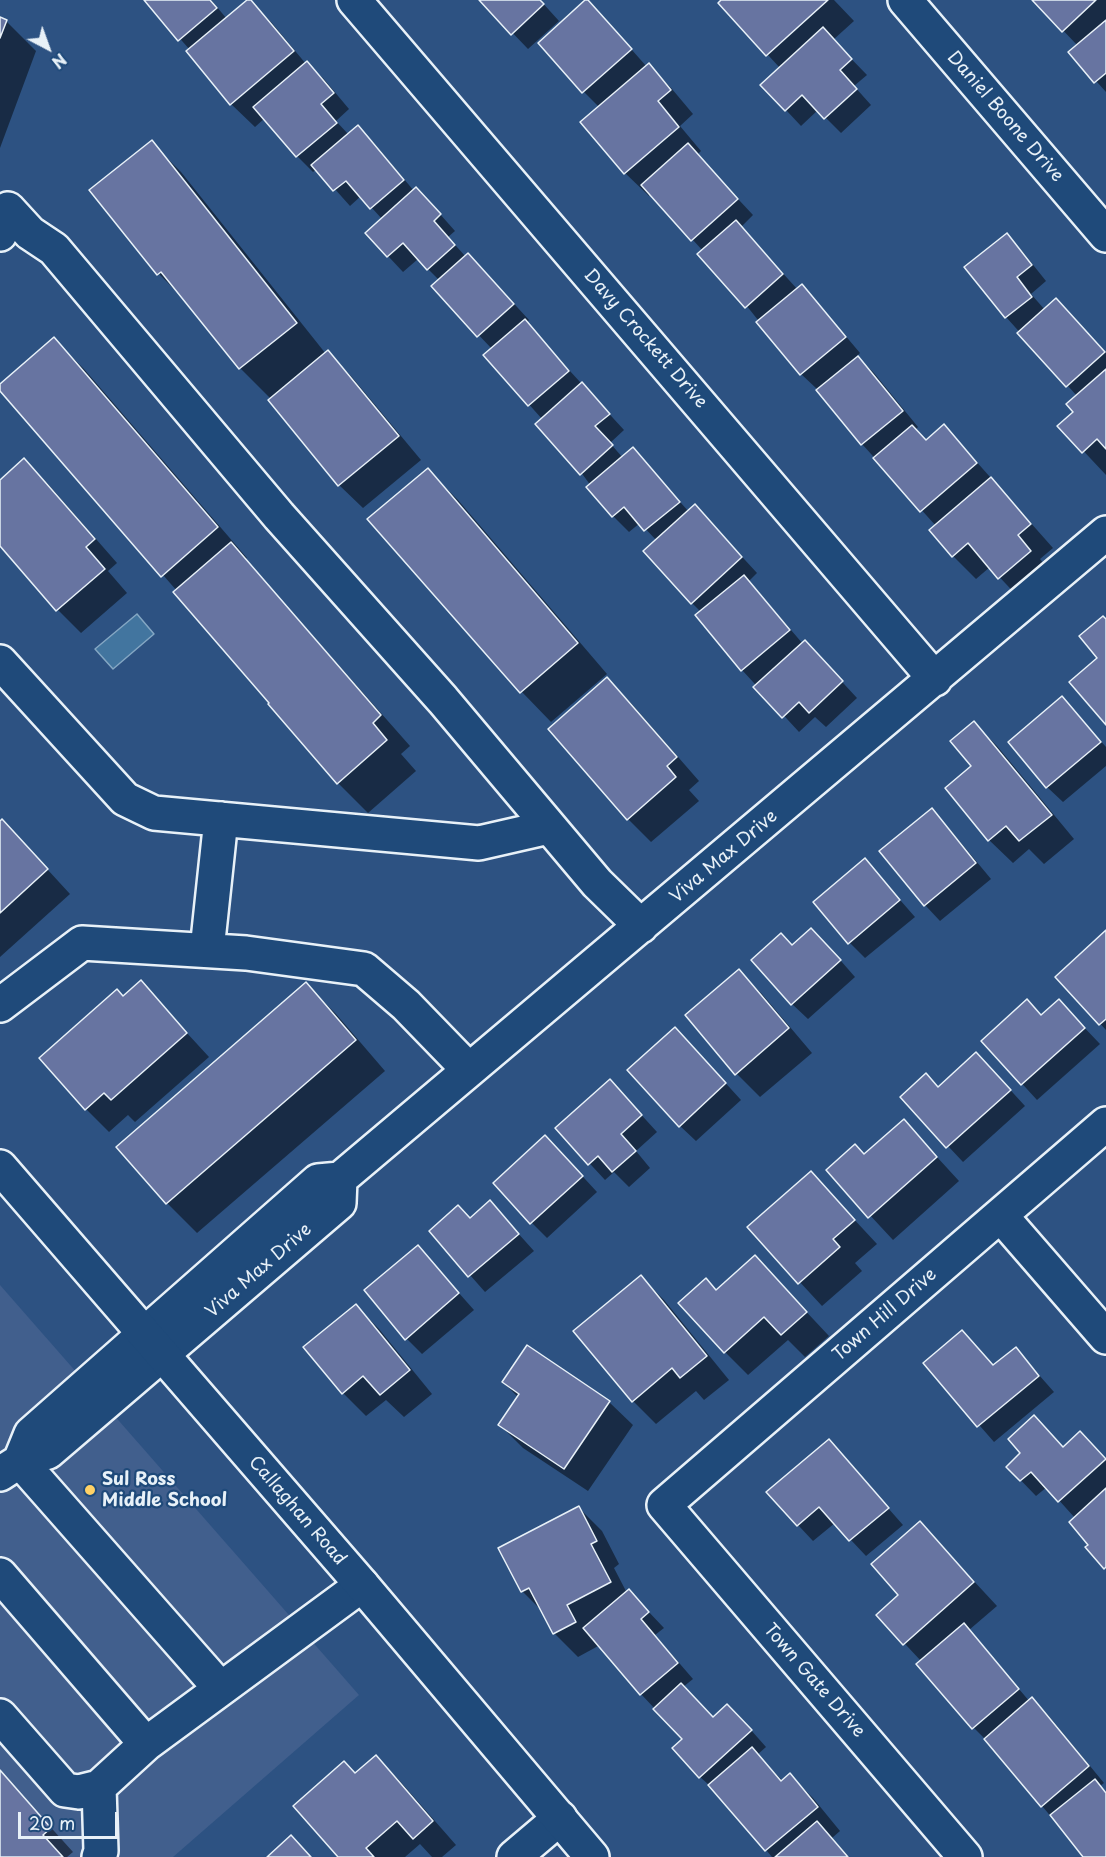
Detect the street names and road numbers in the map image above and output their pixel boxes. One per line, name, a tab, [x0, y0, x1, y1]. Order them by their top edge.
street label: Daniel Boone Drive	[942, 47, 1068, 187]
street label: Davy Crockett Drive	[579, 265, 711, 413]
street label: Viva Max Drive	[666, 806, 782, 908]
street label: Viva Max Drive	[202, 1219, 316, 1323]
street label: Town Hill Drive	[829, 1264, 941, 1366]
street label: Callaghan Road	[244, 1452, 350, 1570]
street label: Town Gate Drive	[759, 1620, 869, 1742]

